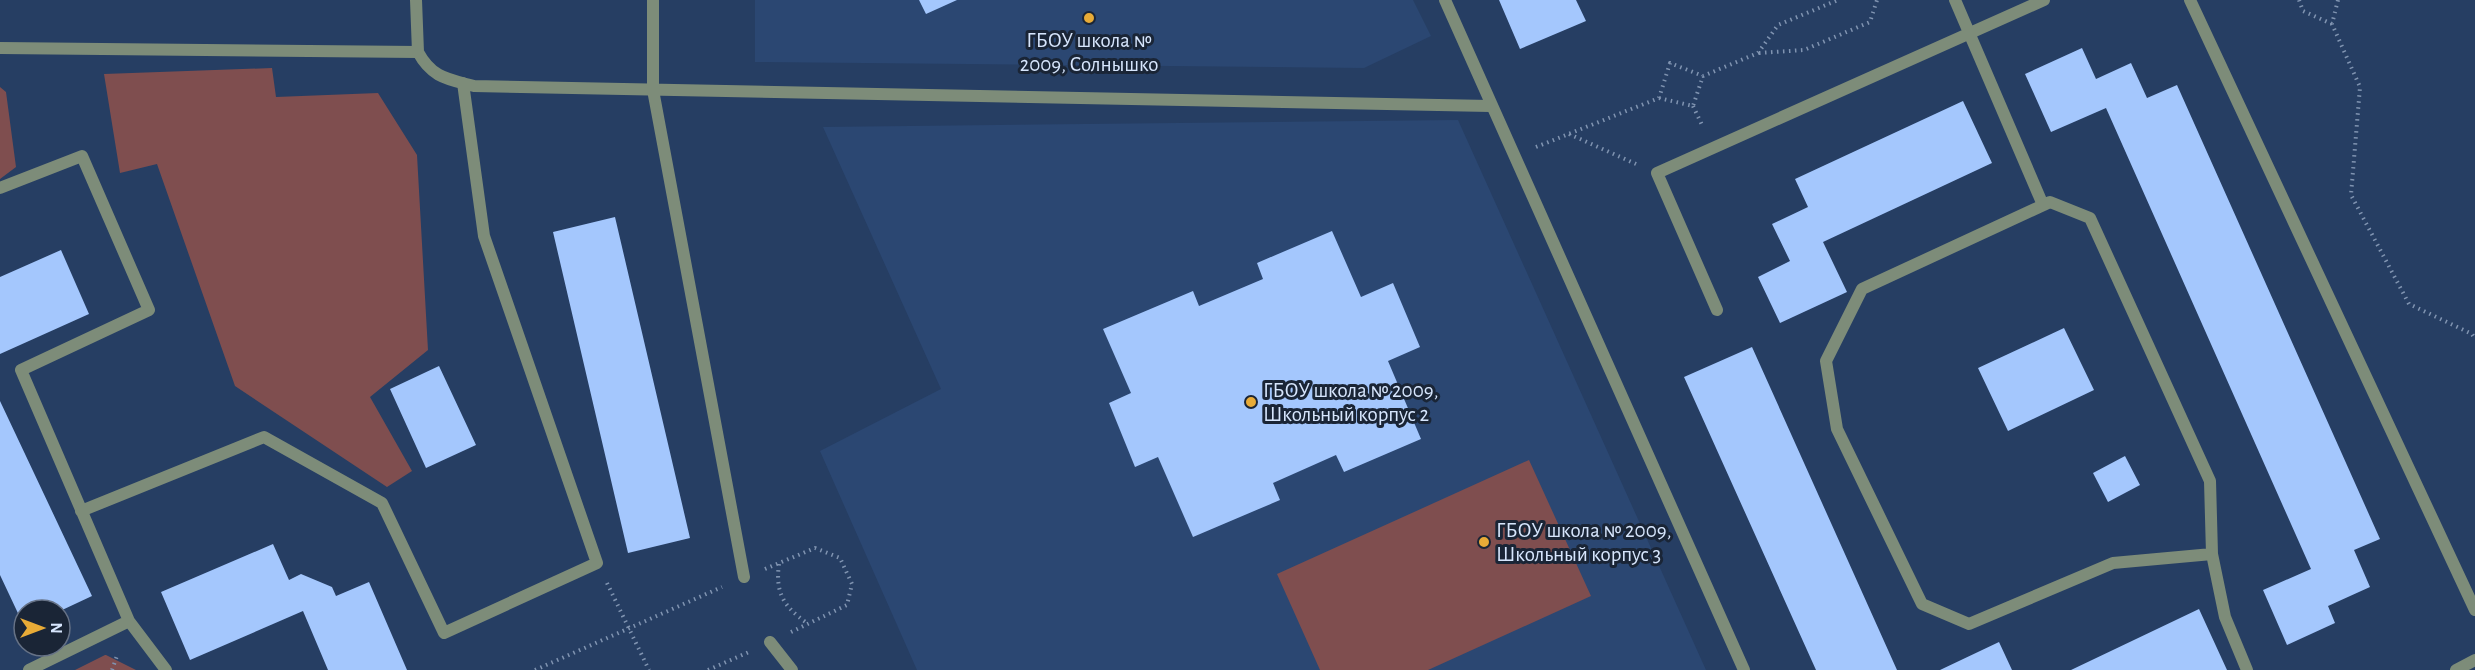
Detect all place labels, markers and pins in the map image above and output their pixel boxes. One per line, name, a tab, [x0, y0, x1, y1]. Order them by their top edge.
marker: ГБОУ школа № 2009, Солнышко	[1082, 11, 1096, 25]
place label: ГБОУ школа № 2009, Солнышко	[1020, 30, 1158, 75]
place label: ГБОУ школа № 2009, Школьный корпус 2	[1263, 380, 1438, 425]
marker: ГБОУ школа № 2009, Школьный корпус 2	[1244, 395, 1258, 409]
place label: ГБОУ школа № 2009, Школьный корпус 3	[1496, 520, 1671, 565]
marker: ГБОУ школа № 2009, Школьный корпус 3	[1477, 535, 1491, 549]

